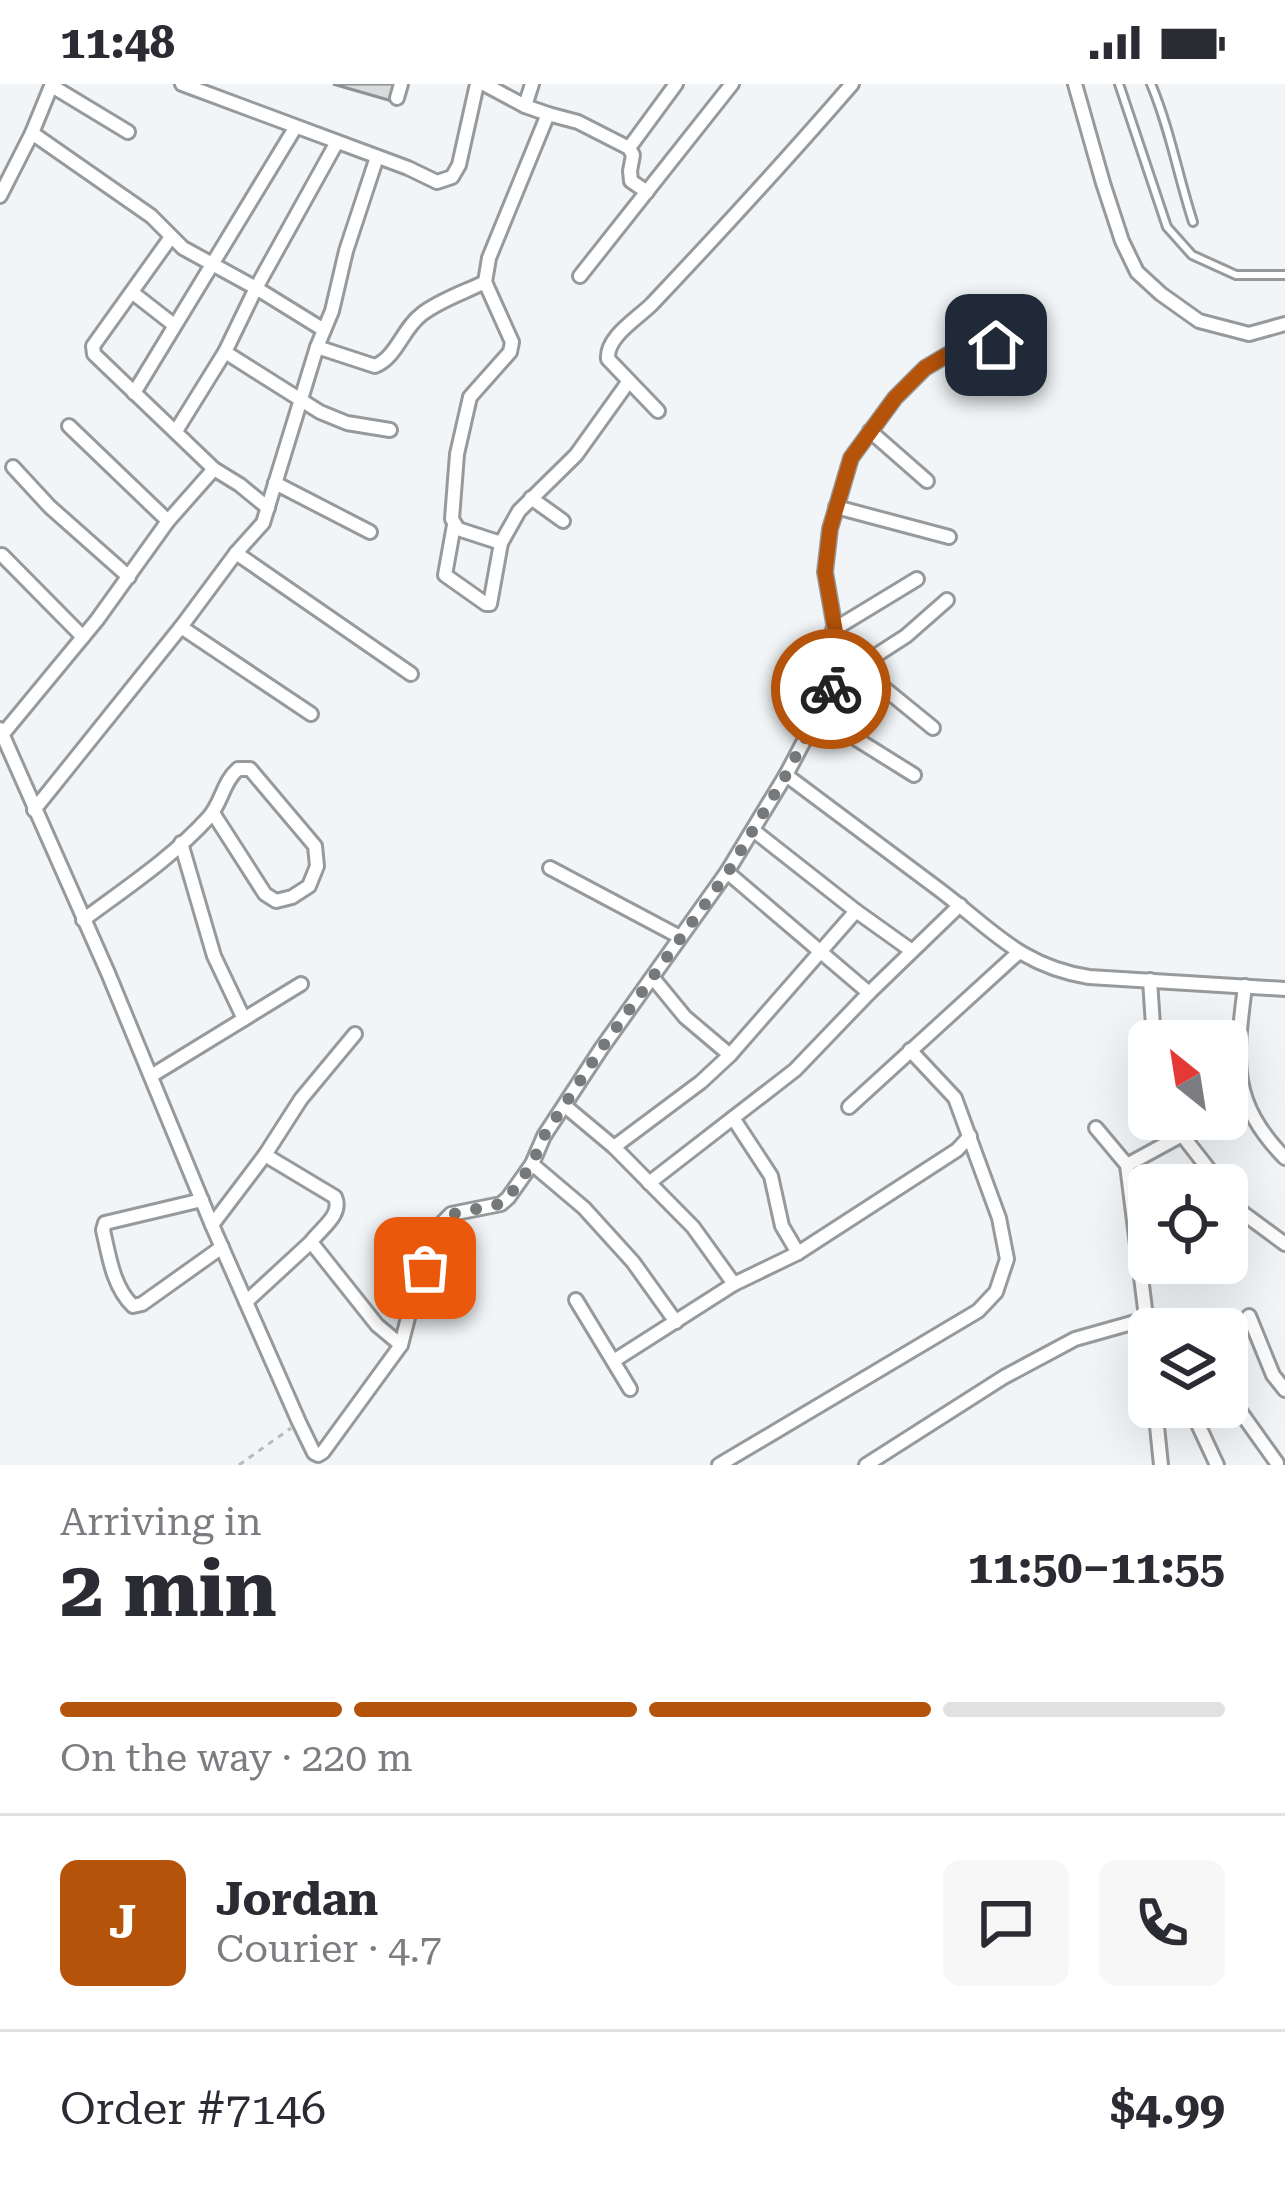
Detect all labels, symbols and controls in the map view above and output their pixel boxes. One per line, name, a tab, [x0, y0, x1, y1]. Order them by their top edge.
text: 11:48	[60, 16, 175, 69]
pin	[945, 294, 1047, 396]
icon: home	[963, 312, 1029, 378]
courier	[771, 629, 891, 749]
icon: bike	[798, 656, 864, 722]
north arrow	[1128, 1020, 1248, 1140]
map controls	[1128, 1020, 1248, 1428]
button: locate	[1128, 1164, 1248, 1284]
pin	[374, 1217, 476, 1319]
icon: bag	[392, 1235, 458, 1301]
button: layers	[1128, 1308, 1248, 1428]
text: Arriving in	[60, 1499, 262, 1545]
text: 11:50–11:55	[968, 1541, 1225, 1594]
text: 2 min	[60, 1544, 277, 1635]
text: On the way · 220 m	[60, 1735, 412, 1781]
button: chat	[943, 1860, 1069, 1986]
button: phone	[1099, 1860, 1225, 1986]
text: Jordan	[216, 1873, 378, 1926]
text: J	[109, 1896, 137, 1949]
text: Courier · 4.7	[216, 1926, 442, 1972]
text: Order #7146	[60, 2082, 326, 2135]
text: $4.99	[1110, 2082, 1225, 2135]

